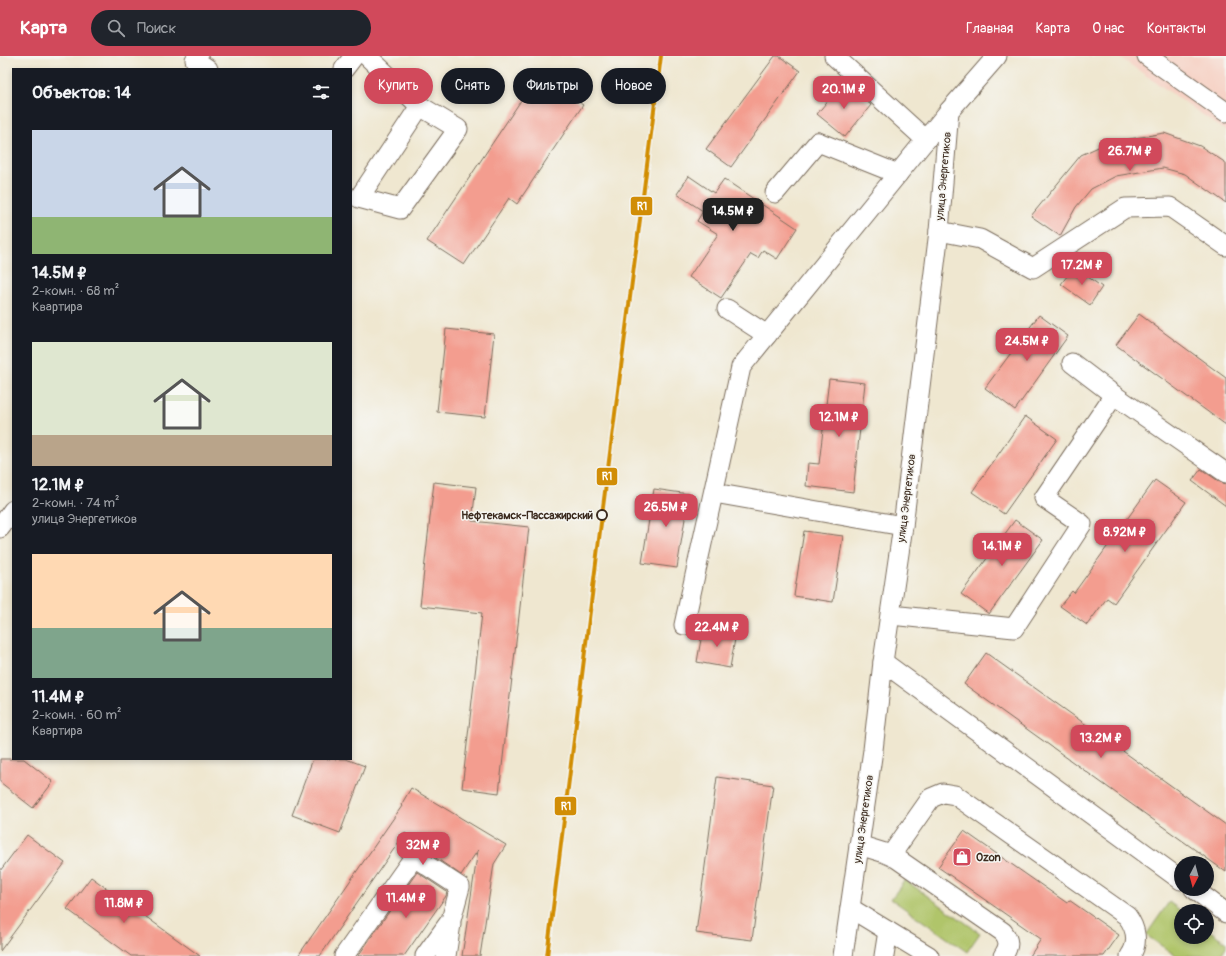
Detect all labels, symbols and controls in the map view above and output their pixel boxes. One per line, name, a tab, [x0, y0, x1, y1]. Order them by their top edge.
search box	[91, 10, 371, 46]
text: Карта	[20, 16, 67, 40]
icon: search	[105, 17, 127, 39]
text: Поиск	[137, 19, 176, 38]
text: Главная	[966, 20, 1013, 37]
text: Карта	[1035, 20, 1070, 37]
text: О нас	[1092, 20, 1125, 37]
text: Контакты	[1147, 20, 1206, 37]
chip: Купить	[364, 68, 433, 104]
chip: Снять	[441, 68, 505, 104]
chip: Фильтры	[513, 68, 593, 104]
chip: Новое	[601, 68, 666, 104]
pin: 20.1M ₽	[807, 76, 881, 110]
icon: filters	[310, 81, 332, 103]
text: 20.1M ₽	[822, 81, 866, 97]
text: Объектов: 14	[32, 82, 131, 103]
street label: улица Энергетиков	[933, 131, 954, 222]
pin: 26.7M ₽	[1093, 138, 1167, 172]
text: 26.7M ₽	[1108, 143, 1152, 159]
icon: home	[146, 156, 218, 228]
line badge: R1	[630, 196, 653, 216]
pin: 14.5M ₽	[696, 198, 770, 232]
text: R1	[637, 200, 647, 213]
text: 14.5M ₽	[712, 203, 754, 219]
pin: 17.2M ₽	[1045, 252, 1119, 286]
text: 17.2M ₽	[1061, 257, 1103, 273]
text: 14.5M ₽	[32, 262, 88, 283]
text: 2-комн. · 68 m²	[32, 283, 119, 299]
text: Квартира	[32, 299, 83, 315]
pin: 24.5M ₽	[990, 328, 1064, 362]
text: 24.5M ₽	[1005, 333, 1049, 349]
icon: home	[146, 368, 218, 440]
pin: 12.1M ₽	[802, 404, 876, 438]
text: 12.1M ₽	[819, 409, 859, 425]
street label: улица Энергетиков	[894, 453, 918, 544]
line badge: R1	[596, 467, 618, 486]
text: R1	[602, 470, 612, 483]
text: 12.1M ₽	[32, 474, 85, 495]
pin: 26.5M ₽	[629, 494, 703, 528]
text: 2-комн. · 74 m²	[32, 495, 119, 511]
text: 26.5M ₽	[644, 499, 688, 515]
place label: Нефтекамск-Пассажирский	[461, 509, 593, 522]
marker: Нефтекамск-Пассажирский	[596, 509, 608, 521]
text: улица Энергетиков	[32, 511, 137, 527]
pin: 8.92M ₽	[1088, 519, 1162, 553]
text: 8.92M ₽	[1103, 524, 1147, 540]
pin: 14.1M ₽	[965, 533, 1039, 567]
text: 14.1M ₽	[982, 538, 1022, 554]
icon: home	[146, 580, 218, 652]
pin: 22.4M ₽	[680, 614, 754, 648]
text: 22.4M ₽	[695, 619, 739, 635]
text: 11.4M ₽	[32, 686, 85, 707]
text: 2-комн. · 60 m²	[32, 707, 122, 723]
text: Квартира	[32, 723, 83, 739]
pin: 13.2M ₽	[1064, 725, 1138, 759]
text: 13.2M ₽	[1080, 730, 1122, 746]
street label: улица Энергетиков	[851, 774, 876, 865]
line badge: R1	[554, 796, 577, 816]
text: R1	[561, 800, 571, 813]
pin: 32M ₽	[395, 832, 451, 866]
text: 32M ₽	[406, 837, 440, 853]
shop icon: Ozon	[951, 846, 973, 868]
place label: Ozon	[976, 851, 1001, 864]
north arrow	[1174, 856, 1214, 896]
map controls	[1174, 856, 1214, 944]
pin: 11.4M ₽	[369, 885, 443, 919]
pin: 11.8M ₽	[87, 890, 161, 924]
text: 11.4M ₽	[386, 890, 426, 906]
text: 11.8M ₽	[104, 895, 144, 911]
button: locate	[1174, 904, 1214, 944]

